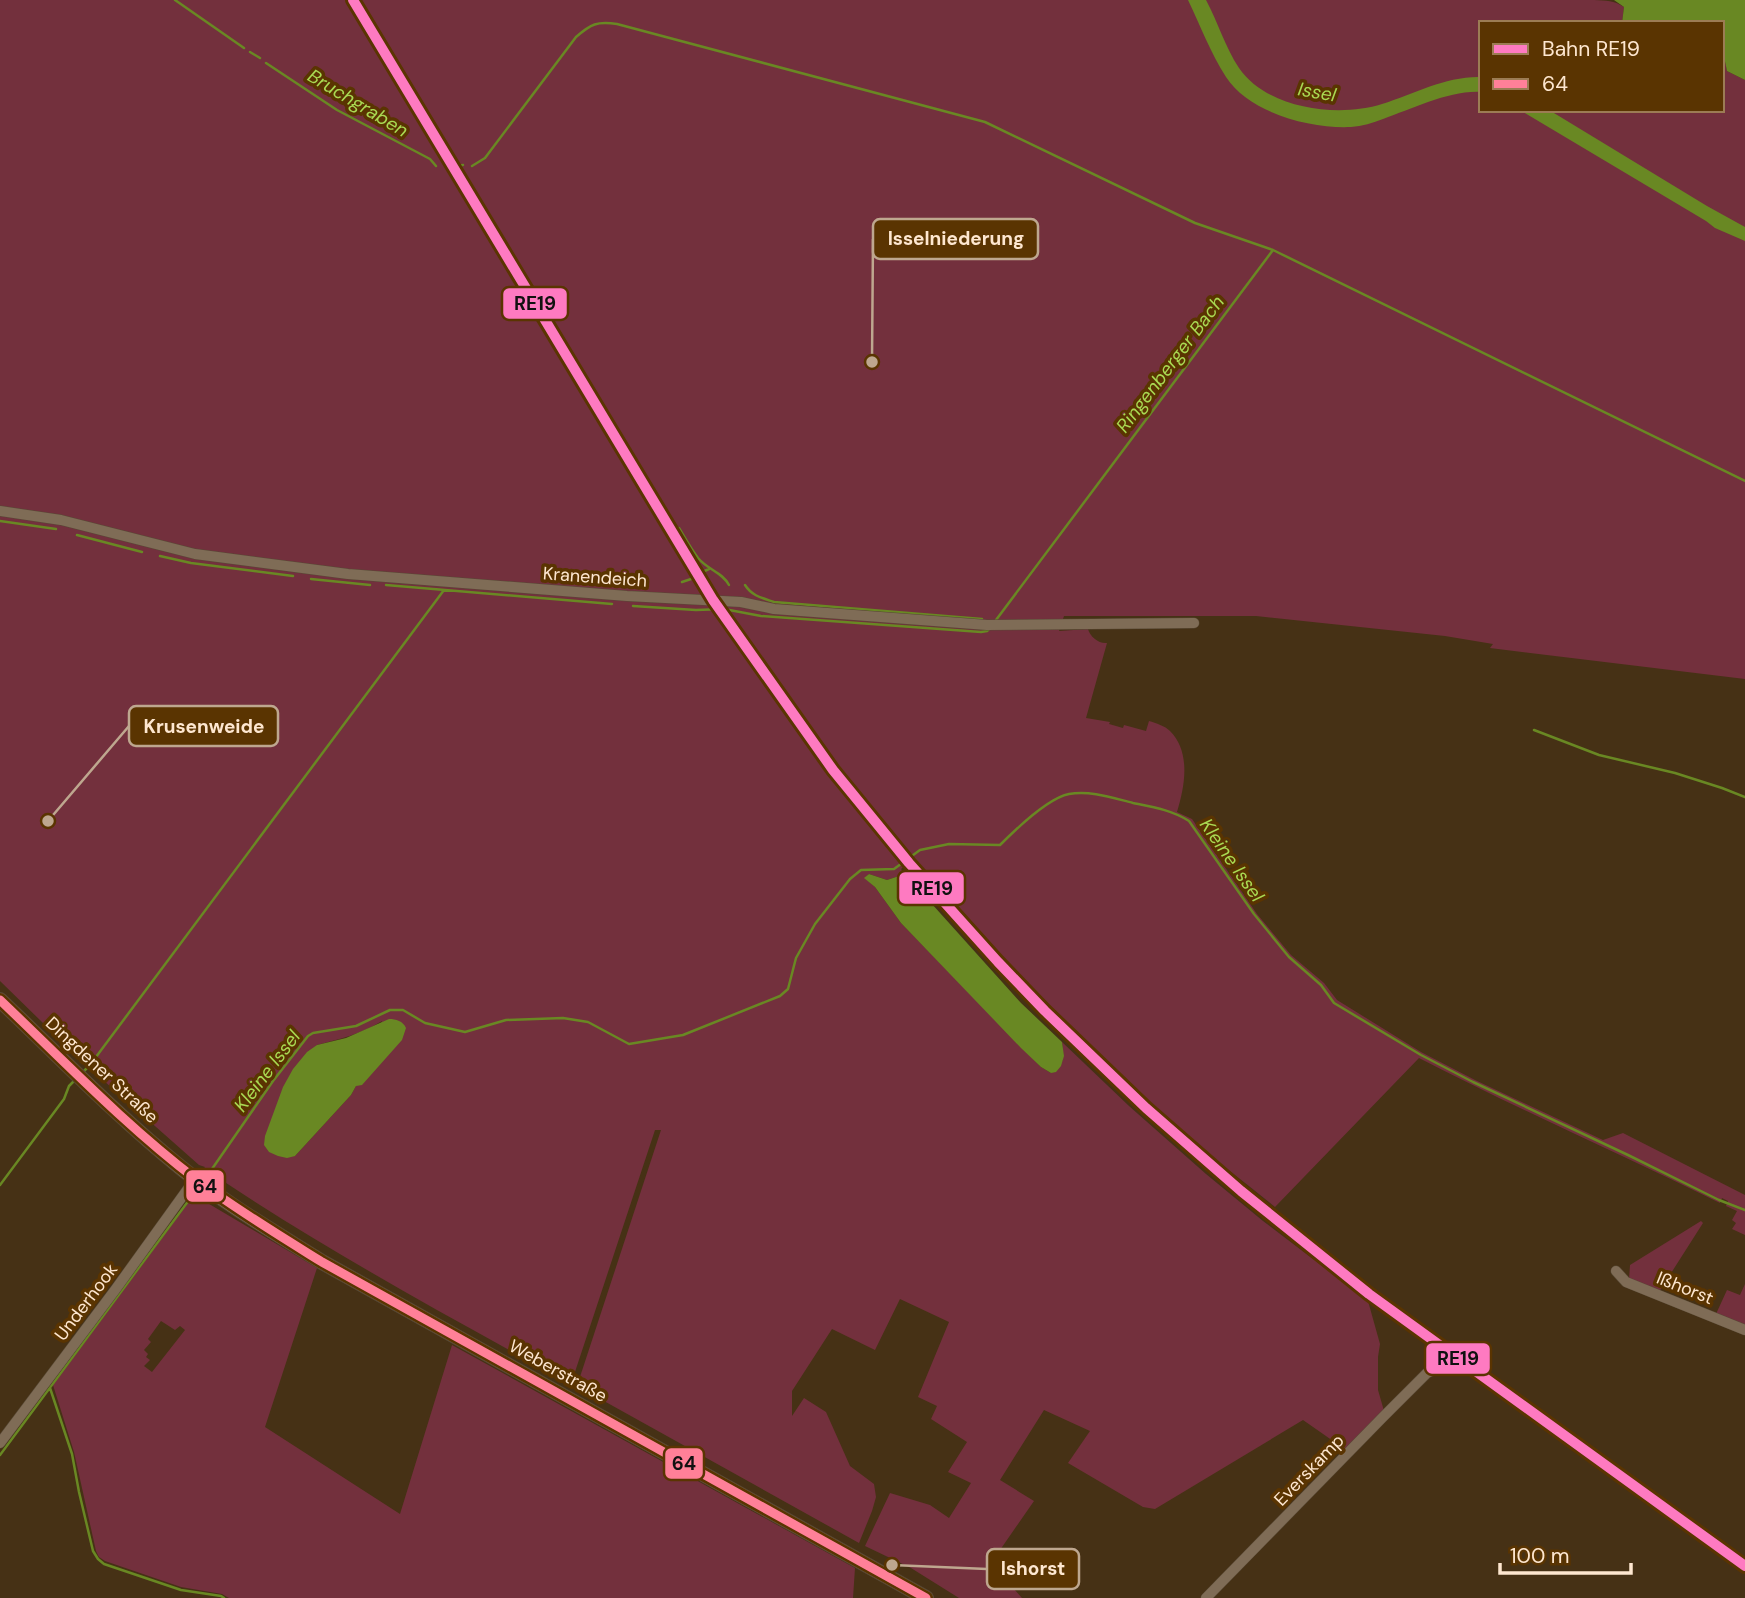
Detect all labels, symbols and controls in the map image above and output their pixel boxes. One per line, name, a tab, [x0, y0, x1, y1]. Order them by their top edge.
legend	[1479, 21, 1724, 112]
text: Bahn RE19	[1542, 35, 1640, 63]
water label: Bruchgraben	[303, 63, 413, 143]
text: 64	[1542, 70, 1568, 98]
water label: Issel	[1296, 76, 1339, 108]
callout: Isselniederung	[873, 219, 1038, 259]
text: Isselniederung	[888, 226, 1024, 251]
line badge: RE19	[502, 287, 568, 320]
water label: Ringenberger Bach	[1110, 290, 1230, 438]
text: RE19	[514, 291, 556, 316]
street label: Kranendeich	[542, 561, 648, 593]
callout: Krusenweide	[129, 706, 278, 746]
text: Krusenweide	[144, 714, 264, 739]
water label: Kleine Issel	[1194, 813, 1270, 907]
line badge: RE19	[898, 871, 965, 905]
text: RE19	[911, 876, 953, 901]
street label: Dingdener Straße	[40, 1011, 164, 1129]
water label: Kleine Issel	[228, 1024, 306, 1117]
line badge: 64	[185, 1169, 225, 1203]
text: 64	[193, 1174, 217, 1199]
street label: Underhook	[49, 1258, 123, 1346]
street label: Ißhorst	[1653, 1266, 1717, 1310]
street label: Weberstraße	[505, 1334, 611, 1408]
line badge: RE19	[1425, 1342, 1491, 1375]
text: RE19	[1437, 1346, 1479, 1371]
street label: Everskamp	[1269, 1429, 1349, 1511]
line badge: 64	[664, 1447, 704, 1480]
text: 64	[672, 1451, 696, 1476]
scale bar	[1500, 1532, 1631, 1576]
text: 100 m	[1510, 1542, 1570, 1570]
callout: Ishorst	[987, 1549, 1079, 1589]
text: Ishorst	[1001, 1556, 1065, 1581]

